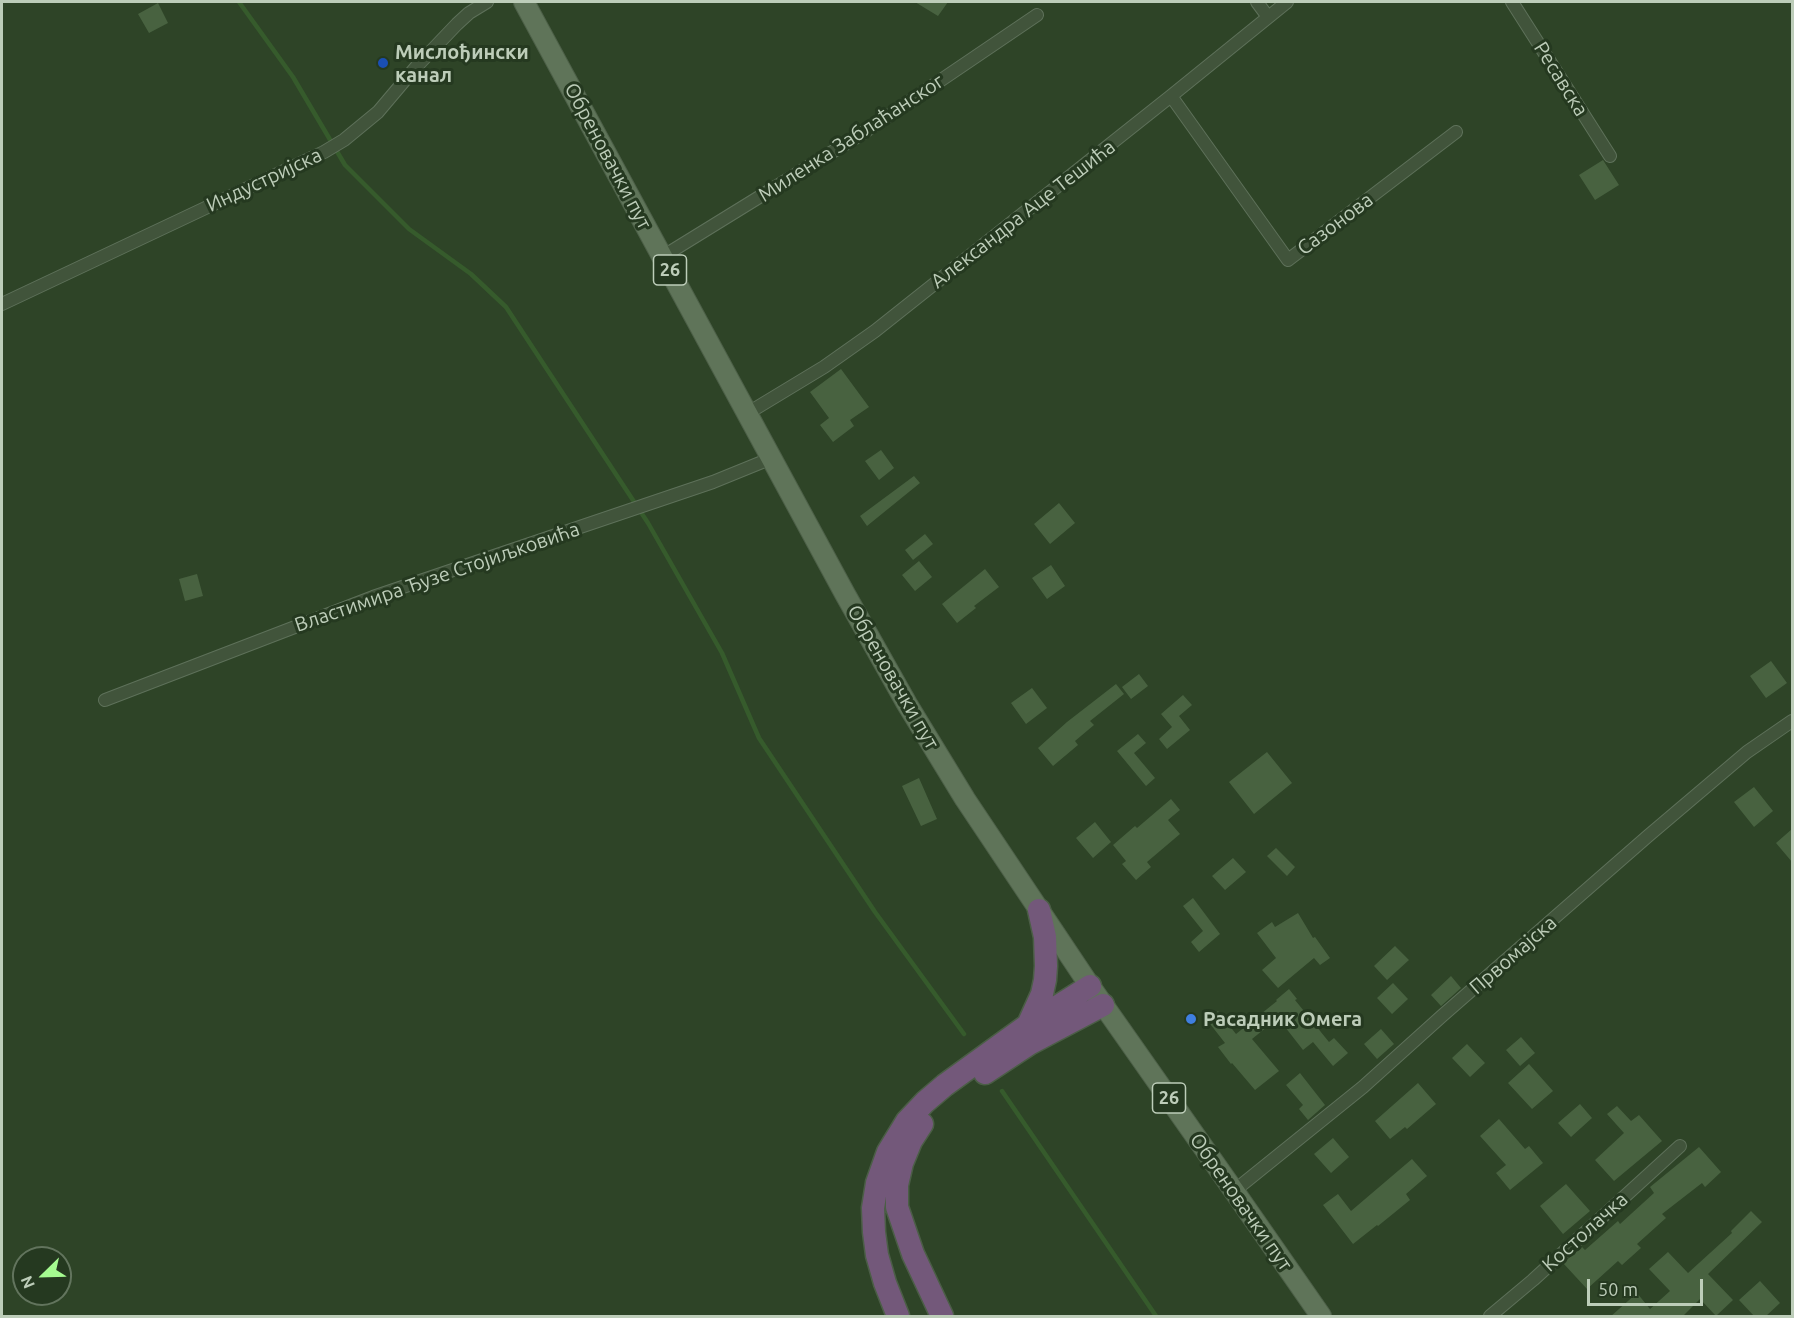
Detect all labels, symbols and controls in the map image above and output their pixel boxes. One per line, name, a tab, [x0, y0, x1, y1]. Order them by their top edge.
street label: Ресавска	[1529, 37, 1593, 121]
place label: Мислођински канал	[395, 40, 529, 87]
marker: Мислођински канал	[376, 56, 390, 70]
street label: Миленка Заблаћанског	[754, 69, 948, 207]
street label: Обреновачки пут	[559, 79, 657, 233]
street label: Александра Аце Тешића	[926, 135, 1120, 293]
street label: Индустријска	[203, 143, 325, 217]
street label: Сазонова	[1292, 188, 1378, 260]
road number: 26	[654, 255, 686, 285]
street label: Властимира Ђузе Стојиљковића	[291, 517, 583, 637]
street label: Обреновачки пут	[842, 601, 944, 753]
street label: Првомајска	[1464, 911, 1562, 999]
place label: Расадник Омега	[1203, 1007, 1362, 1031]
marker: Расадник Омега	[1184, 1012, 1198, 1026]
road number: 26	[1152, 1083, 1186, 1113]
street label: Обреновачки пут	[1185, 1129, 1297, 1275]
street label: Костолачка	[1537, 1187, 1633, 1277]
north arrow	[12, 1246, 72, 1306]
scale bar	[1590, 1267, 1706, 1305]
text: N	[17, 1273, 38, 1291]
text: 50 m	[1598, 1279, 1638, 1299]

